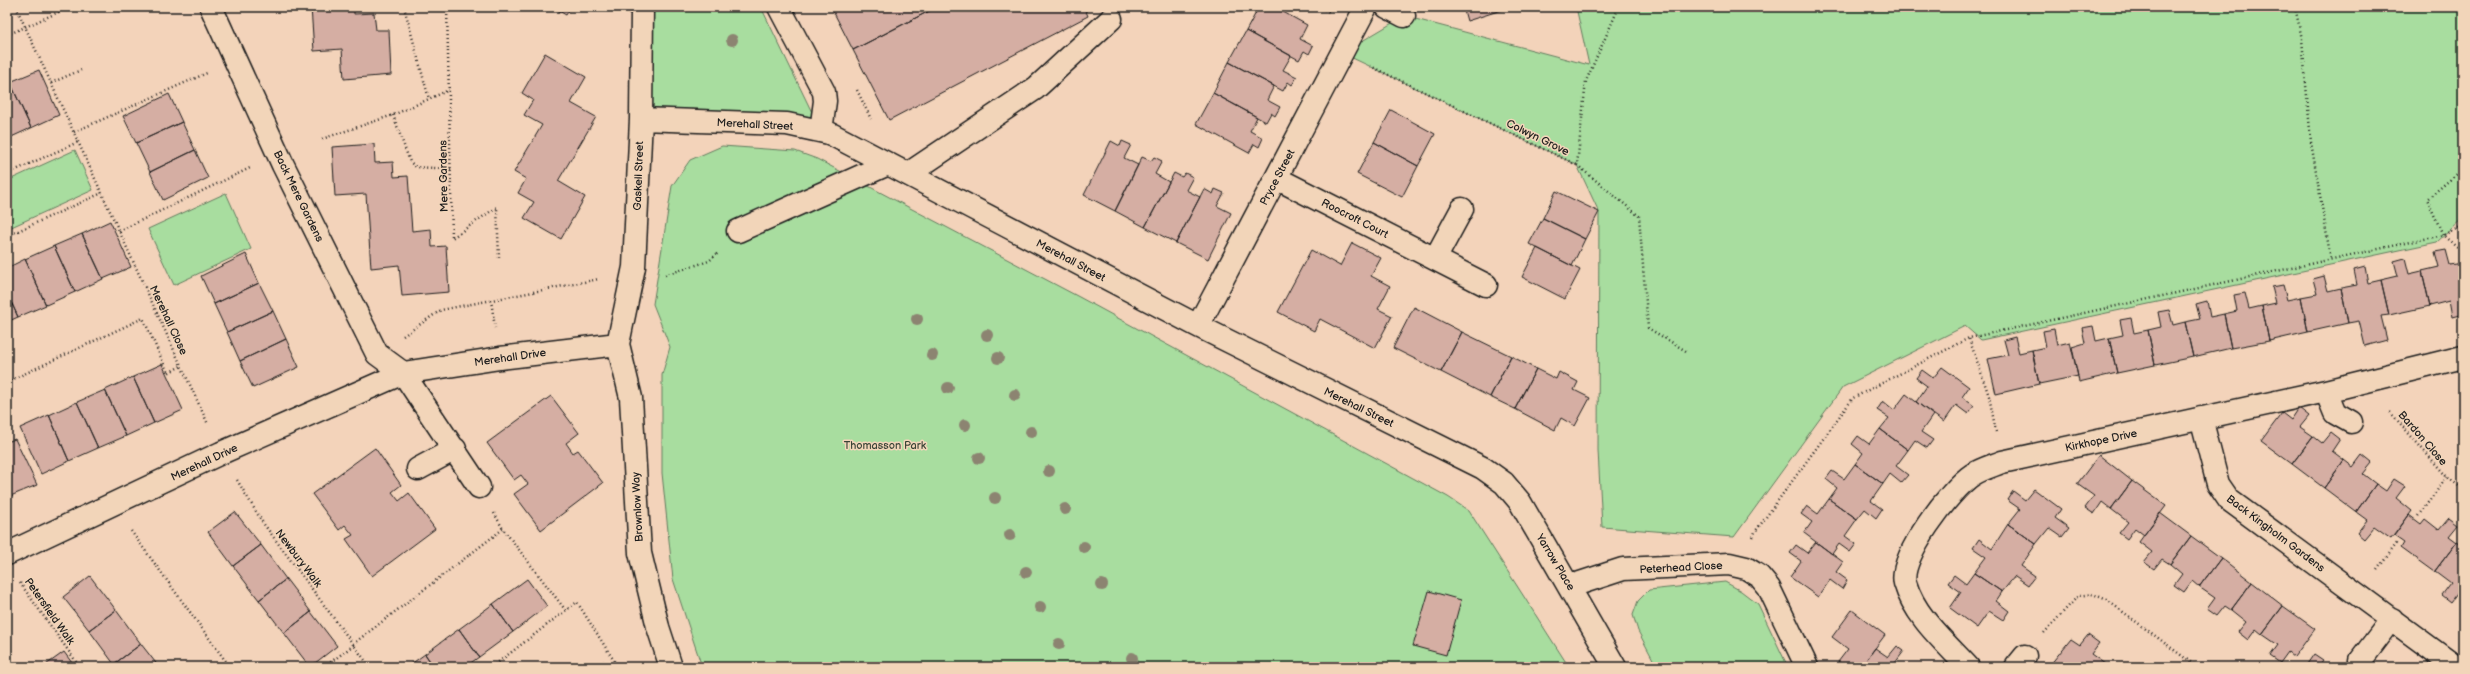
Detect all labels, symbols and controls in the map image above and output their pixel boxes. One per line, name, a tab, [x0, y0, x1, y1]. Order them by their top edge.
street label: Merehall Street	[716, 116, 794, 133]
street label: Colwyn Grove	[1504, 117, 1572, 158]
street label: Mere Gardens	[436, 139, 451, 212]
street label: Gaskell Street	[631, 140, 646, 211]
street label: Pryce Street	[1257, 147, 1298, 207]
street label: Back Mere Gardens	[271, 148, 327, 244]
street label: Roocroft Court	[1319, 196, 1391, 241]
street label: Merehall Street	[1034, 237, 1108, 284]
street label: Merehall Close	[147, 284, 190, 357]
street label: Merehall Drive	[473, 346, 547, 369]
street label: Merehall Street	[1322, 385, 1397, 430]
street label: Bardon Close	[2396, 409, 2450, 468]
street label: Kirkhope Drive	[2064, 426, 2139, 454]
park label: Thomasson Park	[844, 439, 927, 452]
street label: Merehall Drive	[169, 441, 240, 484]
street label: Brownlow Way	[629, 472, 646, 542]
street label: Back Kingholm Gardens	[2224, 492, 2328, 575]
street label: Newbury Walk	[273, 527, 325, 590]
street label: Yarrow Place	[1533, 531, 1578, 593]
street label: Peterhead Close	[1639, 559, 1723, 576]
street label: Petersfield Walk	[22, 575, 78, 648]

